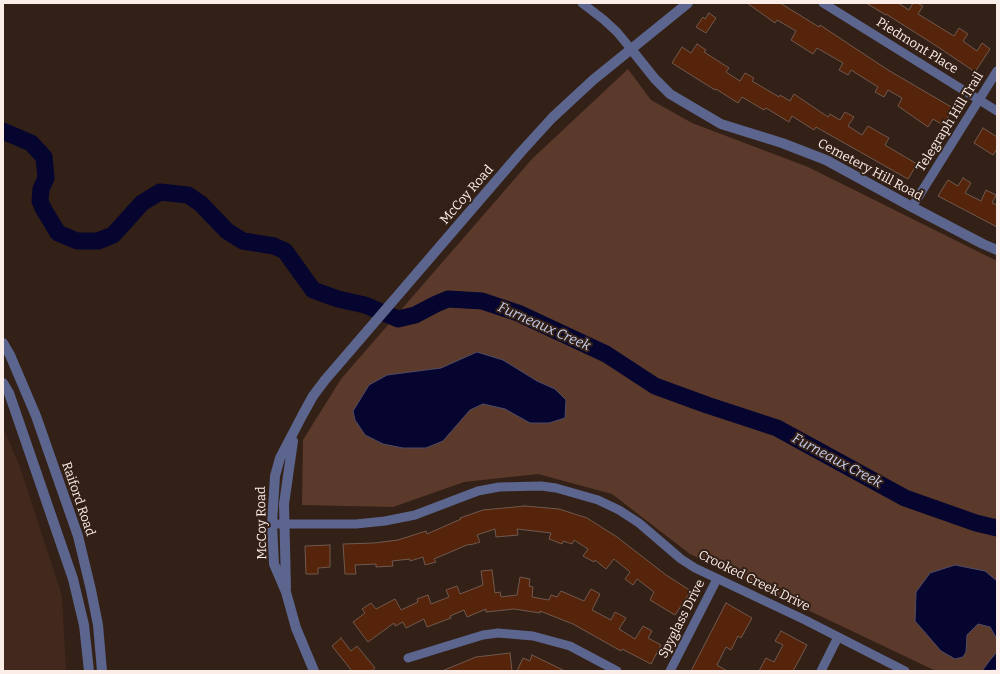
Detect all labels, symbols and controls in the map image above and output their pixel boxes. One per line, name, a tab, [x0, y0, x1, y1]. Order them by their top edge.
street label: Piedmont Place	[873, 15, 961, 77]
street label: Telegraph Hill Trail	[913, 69, 987, 175]
street label: Cemetery Hill Road	[815, 136, 925, 204]
street label: McCoy Road	[437, 162, 497, 228]
water label: Furneaux Creek	[495, 299, 593, 355]
water label: Furneaux Creek	[789, 430, 885, 492]
street label: Raiford Road	[58, 460, 98, 538]
street label: McCoy Road	[254, 486, 270, 560]
street label: Crooked Creek Drive	[696, 547, 812, 615]
street label: Spyglass Drive	[655, 577, 709, 661]

